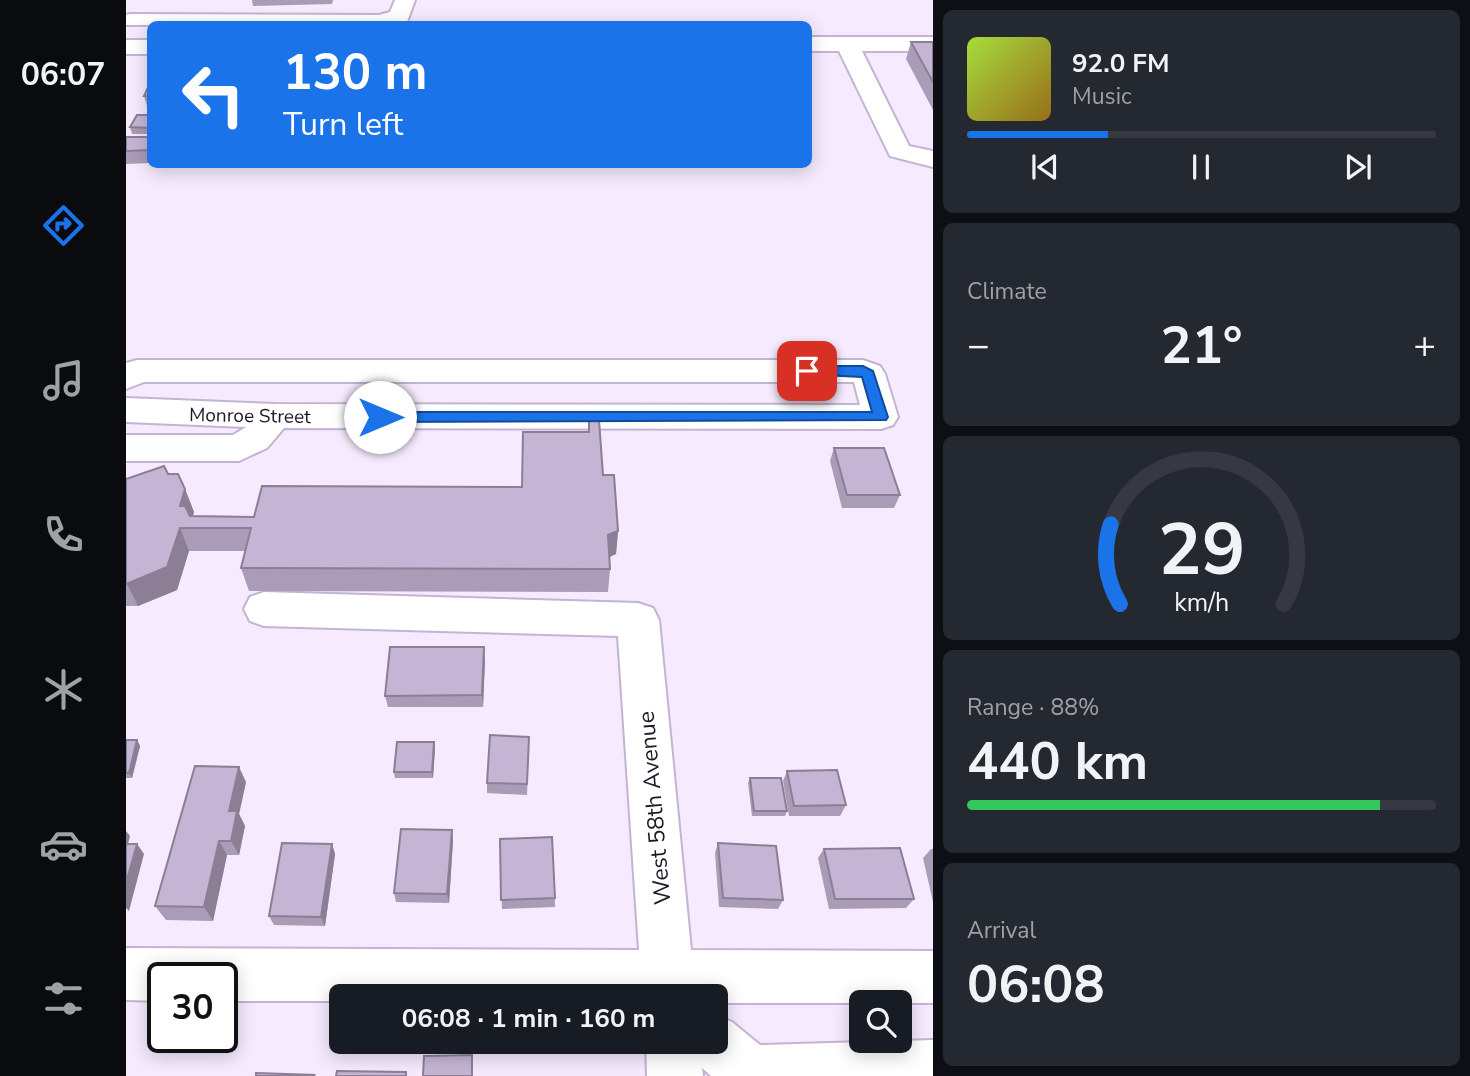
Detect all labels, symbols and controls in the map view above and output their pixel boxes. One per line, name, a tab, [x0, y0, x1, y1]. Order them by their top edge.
text: 130 m	[283, 39, 427, 106]
text: 92.0 FM	[1072, 46, 1169, 81]
icon: left	[168, 49, 259, 140]
text: 06:07	[21, 53, 105, 96]
text: Music	[1072, 81, 1132, 112]
text: Turn left	[283, 103, 403, 146]
icon: previous	[1026, 148, 1064, 186]
icon: pause	[1182, 148, 1220, 186]
icon: next	[1339, 148, 1377, 186]
icon: directions	[39, 201, 88, 250]
text: Climate	[967, 276, 1047, 307]
text: 21°	[1160, 310, 1243, 381]
text: −	[967, 320, 990, 371]
text: +	[1413, 320, 1436, 371]
pin	[777, 341, 837, 401]
icon: arrive	[788, 352, 826, 390]
icon: music	[39, 356, 88, 405]
position arrow	[343, 380, 417, 454]
street label: Monroe Street	[189, 402, 311, 430]
text: 29	[1158, 500, 1245, 600]
icon: phone	[39, 510, 88, 559]
text: km/h	[1174, 586, 1229, 620]
icon: climate	[39, 665, 88, 714]
text: Range · 88%	[967, 692, 1099, 723]
street label: West 58th Avenue	[631, 710, 678, 906]
text: 440 km	[967, 726, 1148, 797]
icon: car	[39, 820, 88, 869]
text: Arrival	[967, 915, 1036, 946]
text: 06:08	[967, 949, 1105, 1020]
speed limit sign: 30	[147, 962, 238, 1053]
icon: filters	[39, 974, 88, 1023]
map controls	[849, 990, 912, 1053]
button: search	[849, 990, 912, 1053]
text: 06:08 · 1 min · 160 m	[402, 1001, 655, 1036]

